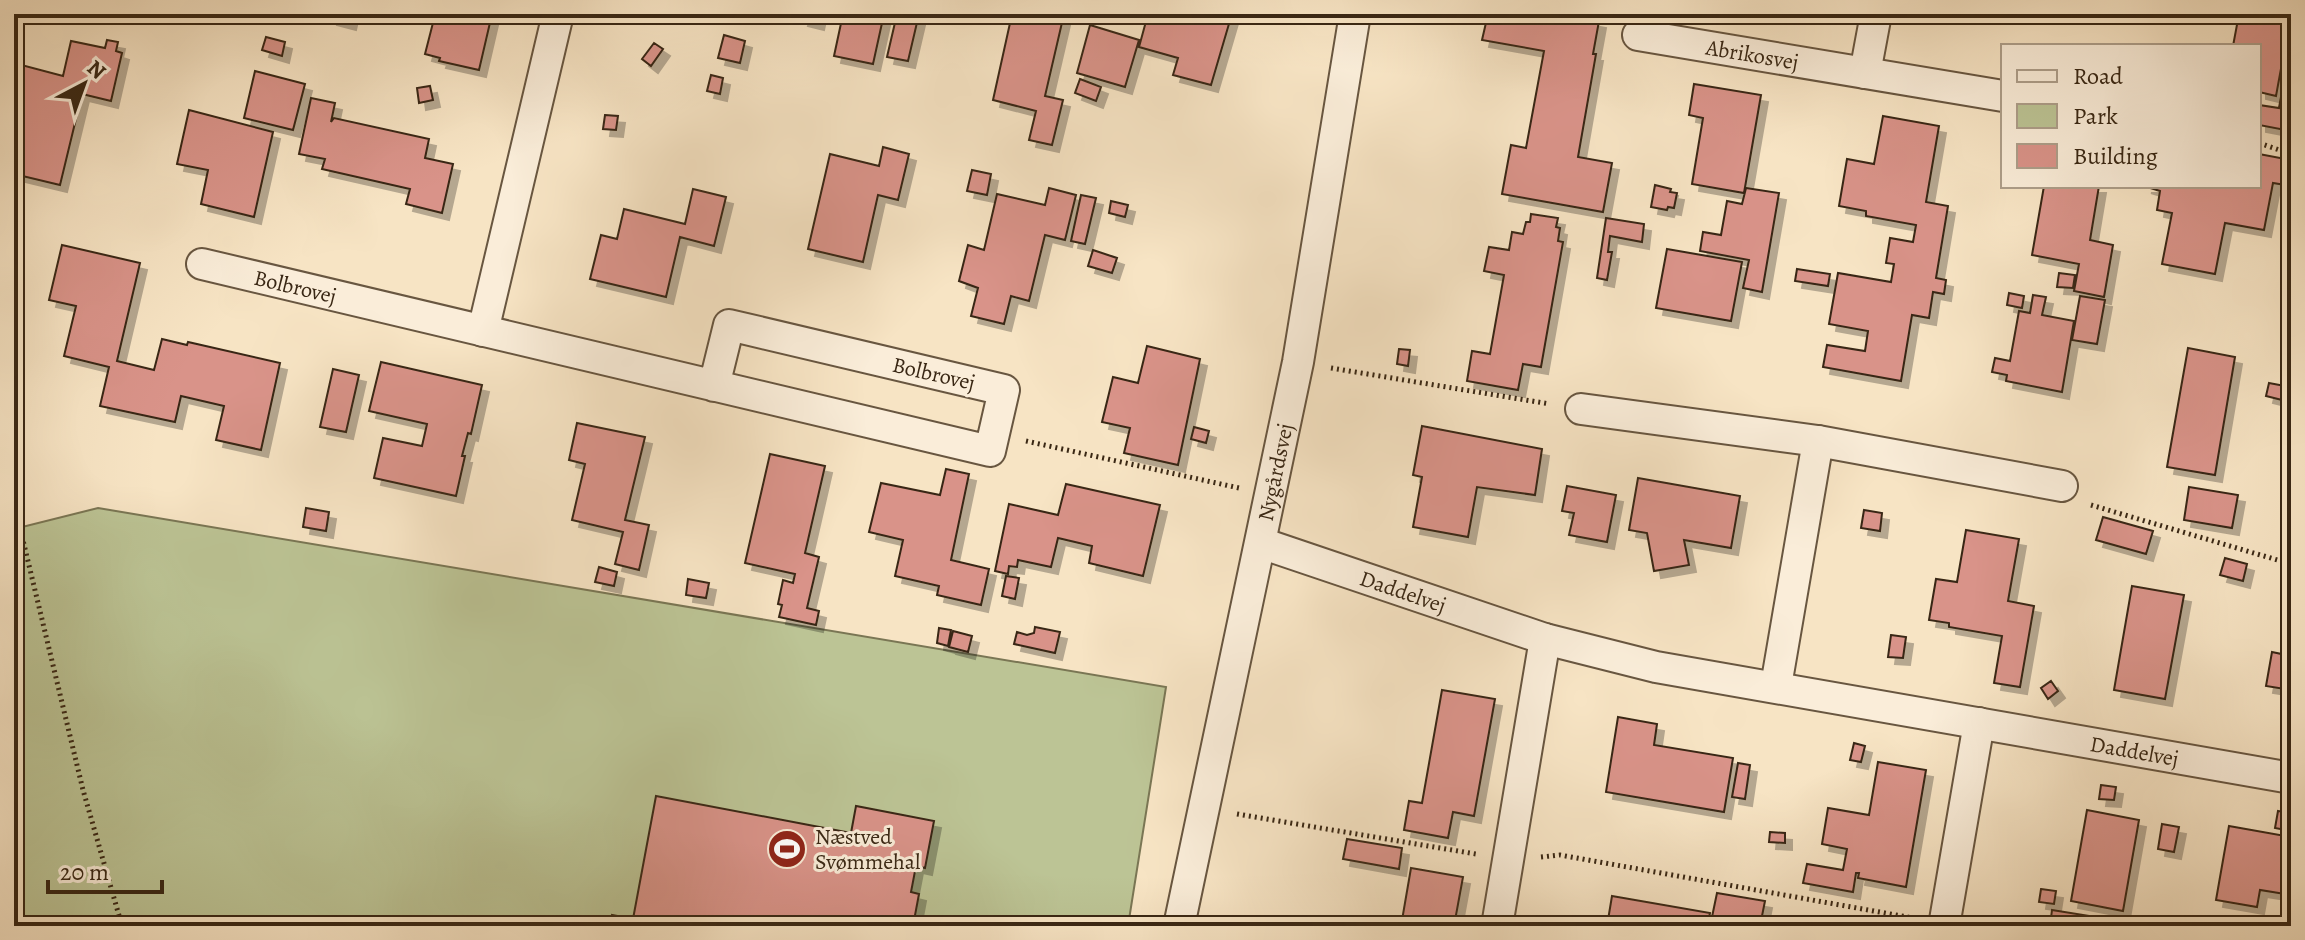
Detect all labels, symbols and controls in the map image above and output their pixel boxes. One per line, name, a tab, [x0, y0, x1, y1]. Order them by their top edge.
street label: Abrikosvej	[1703, 32, 1801, 78]
north arrow	[44, 44, 124, 124]
legend	[2001, 44, 2261, 188]
text: N	[81, 53, 112, 86]
text: Road	[2073, 60, 2123, 92]
text: Park	[2073, 100, 2118, 132]
text: Building	[2073, 140, 2158, 172]
street label: Bolbrovej	[251, 263, 340, 311]
street label: Bolbrovej	[889, 350, 978, 398]
street label: Nygårdsvej	[1251, 421, 1301, 524]
street label: Daddelvej	[1356, 563, 1450, 621]
street label: Daddelvej	[2088, 729, 2181, 774]
place label: Næstved Svømmehal	[815, 822, 920, 877]
sports icon: Næstved Svømmehal	[766, 828, 808, 870]
scale bar	[48, 844, 162, 894]
text: 20 m	[60, 856, 109, 888]

